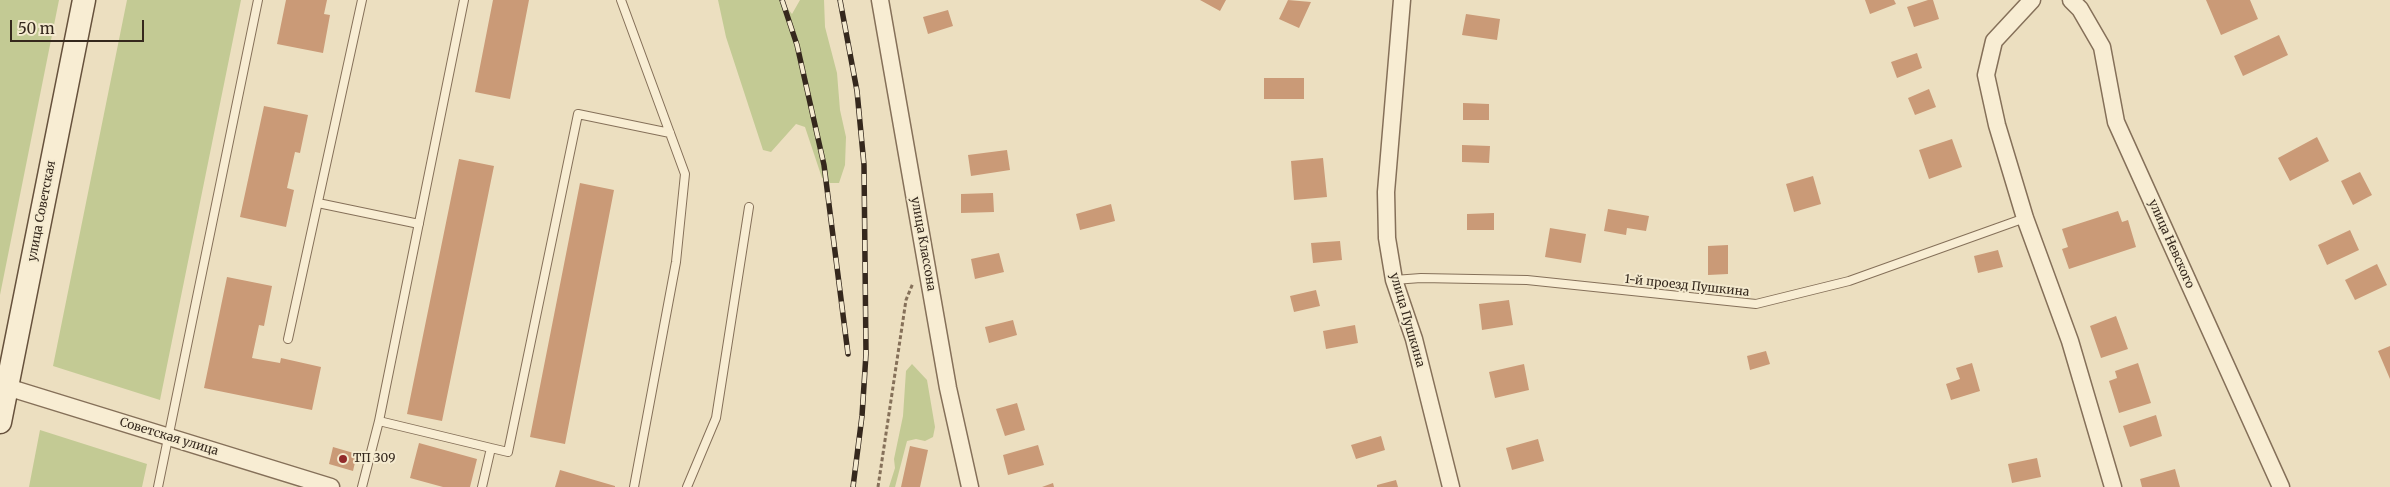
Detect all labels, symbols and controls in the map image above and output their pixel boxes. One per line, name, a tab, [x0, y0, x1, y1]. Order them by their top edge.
scale bar	[12, 10, 146, 42]
text: 50 m	[18, 19, 55, 38]
street label: улица Советская	[25, 159, 59, 263]
street label: улица Классона	[908, 196, 938, 292]
street label: улица Невского	[2145, 197, 2197, 291]
street label: улица Пушкина	[1387, 271, 1427, 369]
street label: 1-й проезд Пушкина	[1624, 272, 1750, 300]
street label: Советская улица	[118, 415, 220, 459]
place label: ТП 309	[353, 452, 395, 466]
marker: ТП 309	[337, 453, 349, 465]

